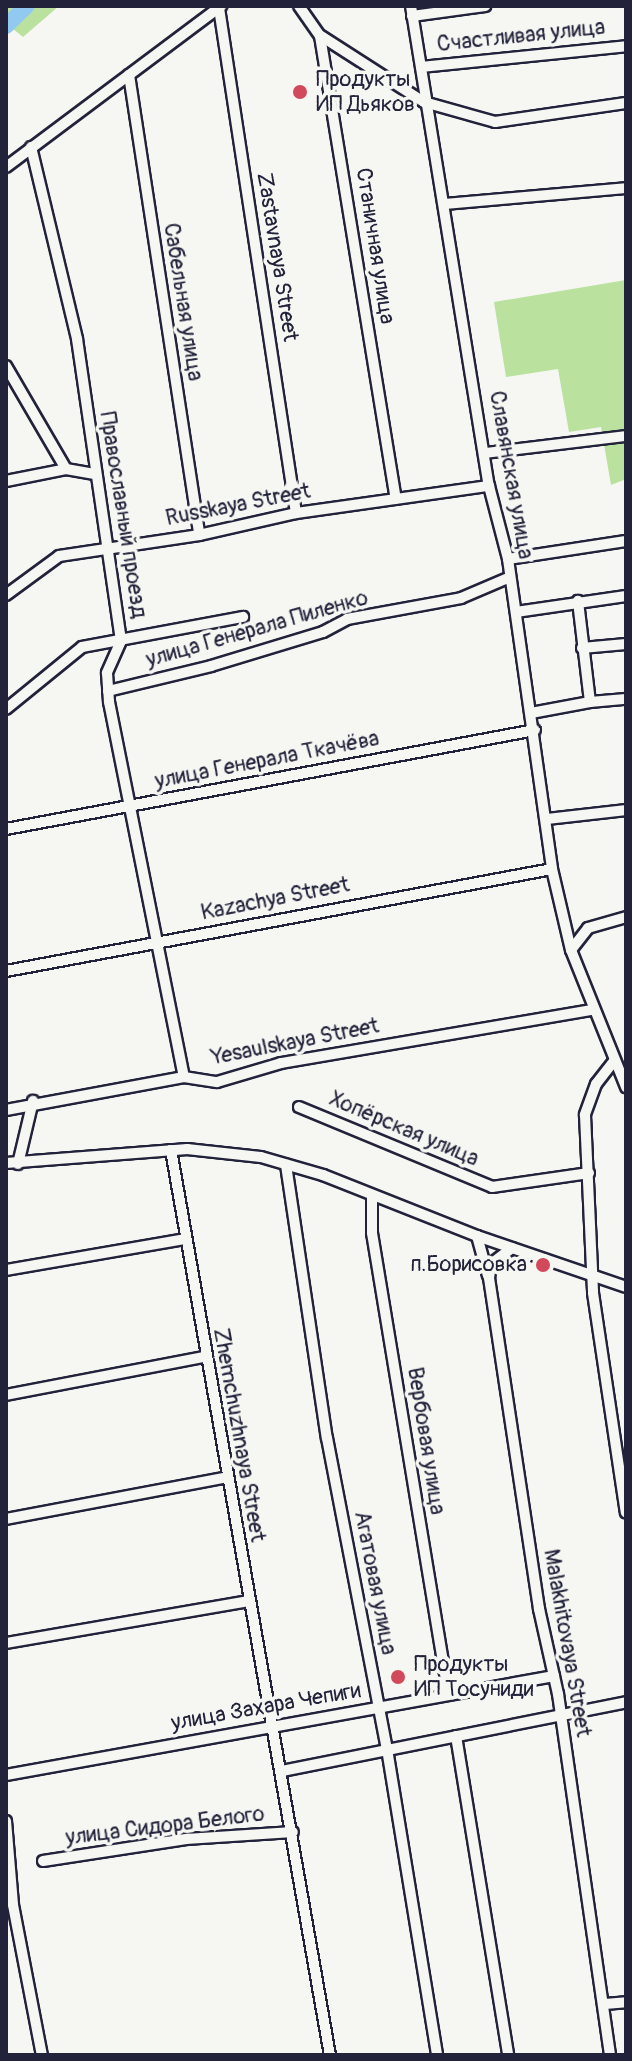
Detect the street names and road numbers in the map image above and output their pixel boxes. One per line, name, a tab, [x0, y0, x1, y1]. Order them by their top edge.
street label: Счастливая улица	[436, 14, 606, 58]
street label: Станичная улица	[350, 166, 400, 326]
street label: Zastavnaya Street	[251, 171, 303, 343]
street label: Сабельная улица	[157, 221, 209, 383]
street label: Славянская улица	[483, 389, 539, 561]
street label: Православный проезд	[94, 410, 152, 620]
street label: Russkaya Street	[163, 478, 313, 532]
street label: улица Генерала Пиленко	[143, 585, 371, 673]
street label: улица Генерала Ткачёва	[153, 725, 381, 795]
street label: Kazachya Street	[198, 872, 352, 926]
street label: Yesaulskaya Street	[209, 1013, 381, 1071]
street label: Хопёрская улица	[325, 1086, 483, 1172]
street label: Zhemchuzhnaya Street	[207, 1326, 271, 1544]
street label: Вербовая улица	[401, 1365, 451, 1517]
street label: Агатовая улица	[348, 1509, 402, 1657]
street label: Malakhitovaya Street	[538, 1547, 596, 1739]
street label: улица Захара Чепиги	[169, 1677, 363, 1737]
street label: улица Сидора Белого	[64, 1801, 266, 1851]

